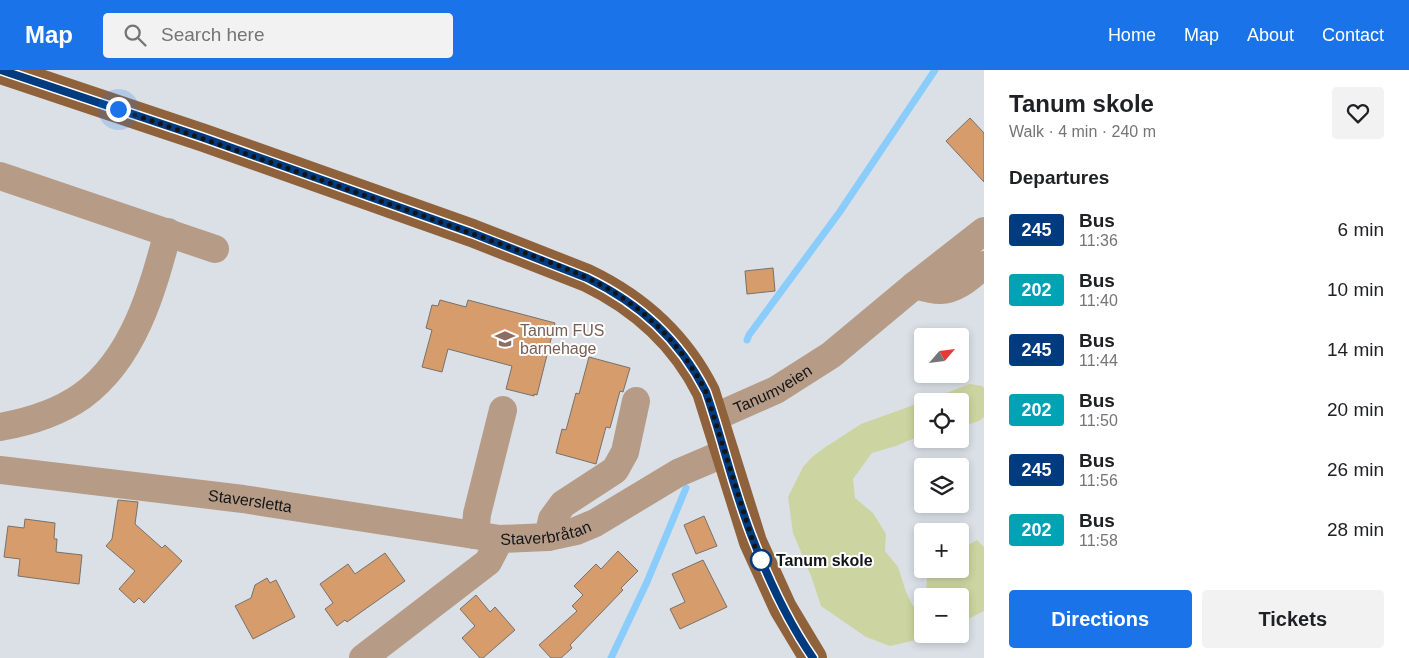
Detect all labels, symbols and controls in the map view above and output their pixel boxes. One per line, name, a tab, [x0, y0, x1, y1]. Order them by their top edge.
search box	[103, 13, 453, 58]
text: Map	[25, 21, 73, 48]
icon: search	[121, 21, 149, 49]
text: Search here	[161, 24, 265, 45]
text: Home	[1108, 25, 1156, 45]
text: Map	[1184, 25, 1219, 45]
text: About	[1247, 25, 1294, 45]
text: Contact	[1322, 25, 1384, 45]
button: heart	[1332, 87, 1384, 139]
text: Tanum skole	[1009, 90, 1154, 117]
your location	[106, 97, 131, 122]
text: Walk · 4 min · 240 m	[1009, 123, 1156, 140]
text: Departures	[1009, 167, 1109, 188]
text: Bus	[1079, 210, 1115, 231]
text: 6 min	[1338, 219, 1384, 240]
text: 245	[1021, 220, 1052, 240]
text: 11:36	[1079, 232, 1118, 249]
text: Bus	[1079, 270, 1115, 291]
text: 10 min	[1327, 279, 1384, 300]
text: 202	[1021, 280, 1052, 300]
text: 11:40	[1079, 292, 1118, 309]
place label: Tanum FUS barnehage	[520, 322, 604, 357]
school or university icon: Tanum FUS barnehage	[494, 328, 516, 350]
north arrow	[914, 328, 969, 382]
map controls	[914, 328, 969, 643]
text: Bus	[1079, 330, 1115, 351]
text: 14 min	[1327, 339, 1384, 360]
text: 245	[1021, 340, 1052, 360]
text: 11:44	[1079, 352, 1118, 369]
street label: Tanumveien	[731, 361, 815, 416]
text: Bus	[1079, 390, 1115, 411]
button: locate	[914, 393, 969, 448]
text: 20 min	[1327, 399, 1384, 420]
text: 202	[1021, 400, 1052, 420]
text: 11:50	[1079, 412, 1118, 429]
text: Bus	[1079, 450, 1115, 471]
button: layers	[914, 458, 969, 513]
text: 26 min	[1327, 459, 1384, 480]
text: 245	[1021, 460, 1052, 480]
text: 11:56	[1079, 472, 1118, 489]
street label: Staversletta	[207, 486, 293, 515]
text: Bus	[1079, 510, 1115, 531]
street label: Staverbråtan	[500, 517, 593, 547]
text: 28 min	[1327, 519, 1384, 540]
text: 202	[1021, 520, 1052, 540]
button: +	[914, 523, 969, 578]
text: 11:58	[1079, 532, 1118, 549]
marker: Tanum skole	[750, 549, 772, 571]
place label: Tanum skole	[776, 552, 873, 569]
button: −	[914, 588, 969, 643]
button: Directions	[1009, 590, 1192, 648]
button: Tickets	[1202, 590, 1384, 648]

